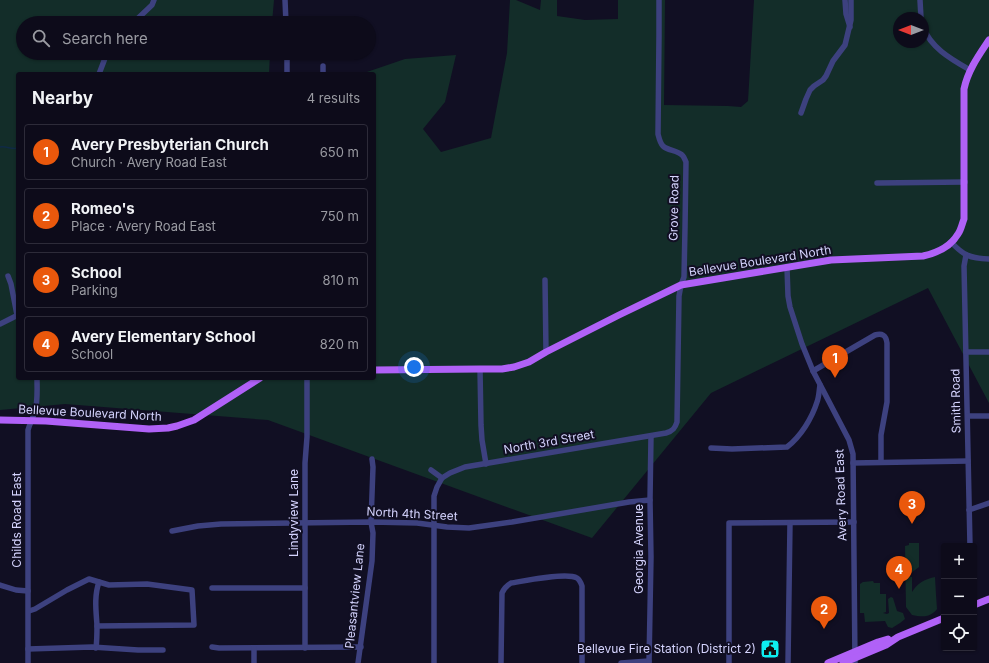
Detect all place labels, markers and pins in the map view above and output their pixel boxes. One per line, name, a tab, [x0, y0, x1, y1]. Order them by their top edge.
pin: 1	[822, 345, 848, 378]
pin: 3	[899, 491, 925, 524]
pin: 4	[886, 556, 912, 589]
pin: 2	[811, 596, 837, 629]
public building icon: Bellevue Fire Station (District 2)	[759, 638, 781, 660]
place label: Bellevue Fire Station (District 2)	[577, 641, 756, 656]

